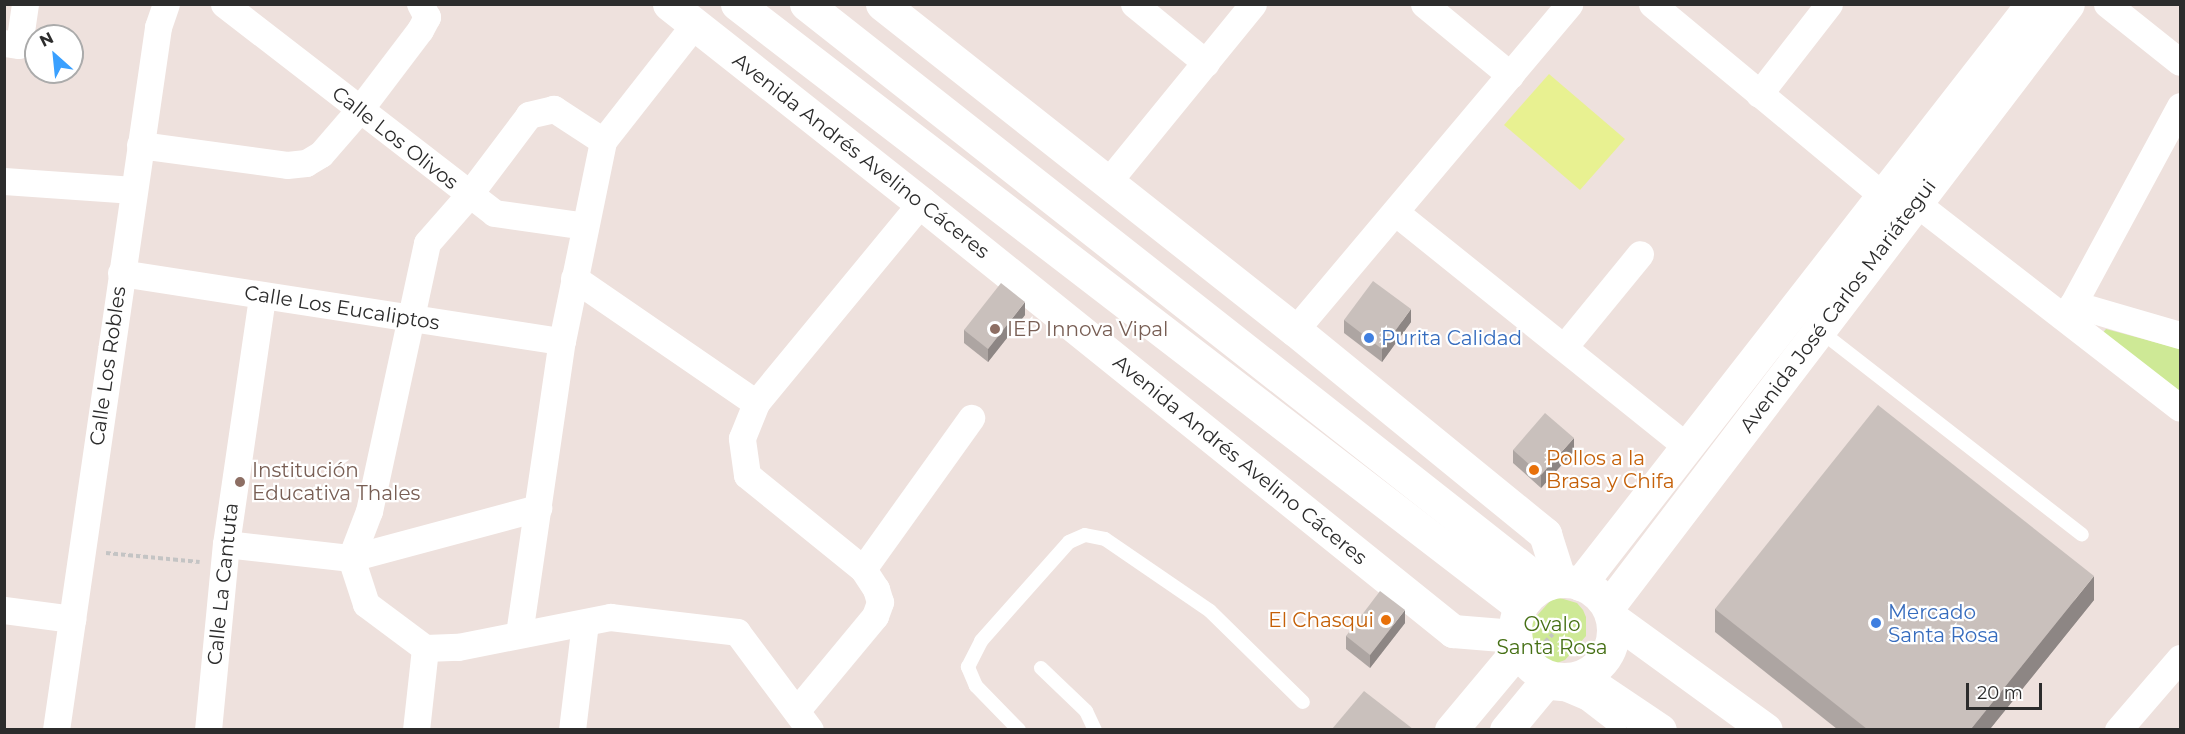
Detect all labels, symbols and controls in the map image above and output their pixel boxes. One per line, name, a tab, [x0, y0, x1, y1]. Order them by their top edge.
north arrow	[24, 24, 84, 84]
text: N	[36, 28, 57, 51]
street label: Avenida Andrés Avelino Cáceres	[728, 48, 994, 264]
street label: Calle Los Olivos	[327, 81, 463, 195]
street label: Avenida José Carlos Mariátegui	[1735, 175, 1941, 437]
street label: Calle Los Eucaliptos	[243, 281, 441, 335]
street label: Calle Los Robles	[85, 285, 131, 447]
place label: IEP Innova Vipal	[1007, 317, 1168, 341]
marker: IEP Innova Vipal	[988, 322, 1002, 336]
place label: Purita Calidad	[1381, 326, 1522, 350]
marker: Purita Calidad	[1362, 331, 1376, 345]
street label: Avenida Andrés Avelino Cáceres	[1108, 350, 1372, 570]
place label: Pollos a la Brasa y Chifa	[1546, 446, 1674, 493]
place label: Institución Educativa Thales	[252, 458, 420, 505]
marker: Pollos a la Brasa y Chifa	[1527, 463, 1541, 477]
marker: Institución Educativa Thales	[233, 475, 247, 489]
street label: Calle La Cantuta	[203, 502, 243, 666]
place label: Mercado Santa Rosa	[1888, 600, 1999, 647]
place label: El Chasqui	[1268, 608, 1374, 632]
marker: El Chasqui	[1379, 613, 1393, 627]
park label: Ovalo Santa Rosa	[1497, 613, 1607, 660]
marker: Mercado Santa Rosa	[1869, 616, 1883, 630]
scale bar	[1969, 671, 2046, 709]
text: 20 m	[1977, 682, 2023, 704]

